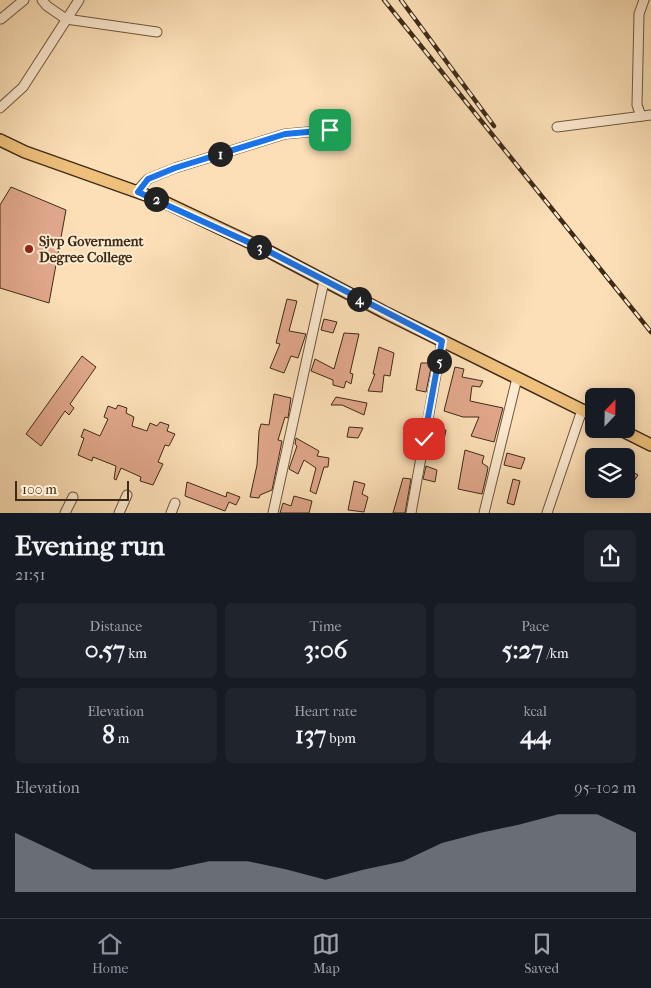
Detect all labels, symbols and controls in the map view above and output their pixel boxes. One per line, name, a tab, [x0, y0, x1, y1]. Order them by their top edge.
pin	[309, 109, 351, 151]
icon: arrive	[316, 116, 344, 144]
pin: 1	[208, 142, 232, 166]
text: 1	[218, 146, 223, 163]
pin: 2	[144, 186, 168, 212]
text: 2	[153, 191, 160, 208]
place label: Sjvp Government Degree College	[39, 233, 144, 266]
pin: 3	[246, 234, 272, 260]
text: 3	[257, 239, 262, 256]
marker: Sjvp Government Degree College	[23, 243, 35, 255]
pin: 4	[346, 286, 372, 312]
text: 4	[355, 291, 364, 308]
pin: 5	[426, 348, 452, 374]
text: 5	[436, 353, 443, 370]
north arrow	[585, 388, 635, 438]
map controls	[585, 388, 635, 498]
pin	[403, 418, 445, 460]
icon: check	[410, 425, 438, 453]
button: layers	[585, 448, 635, 498]
scale bar	[15, 478, 129, 501]
text: 100 m	[22, 481, 57, 498]
text: Evening run	[15, 529, 165, 562]
button: share	[584, 530, 636, 582]
text: 21:51	[15, 565, 45, 584]
text: Distance	[90, 618, 142, 635]
text: Time	[310, 618, 341, 635]
text: Pace	[521, 618, 549, 635]
text: 0.57	[85, 635, 125, 664]
text: 3:06	[304, 635, 347, 664]
text: 5:27	[502, 635, 543, 664]
text: km	[125, 645, 147, 662]
text: /km	[543, 645, 569, 662]
text: Elevation	[88, 703, 144, 720]
text: Heart rate	[294, 703, 357, 720]
text: kcal	[523, 703, 547, 720]
text: 8	[102, 720, 115, 749]
text: 137	[295, 720, 326, 749]
text: 44	[520, 720, 550, 749]
text: m	[115, 730, 129, 747]
text: bpm	[326, 730, 356, 747]
text: Elevation	[15, 778, 80, 797]
text: 95–102 m	[574, 778, 636, 797]
tab: Home	[92, 930, 128, 977]
tab: Map	[312, 930, 340, 977]
tab: Saved	[524, 930, 559, 977]

